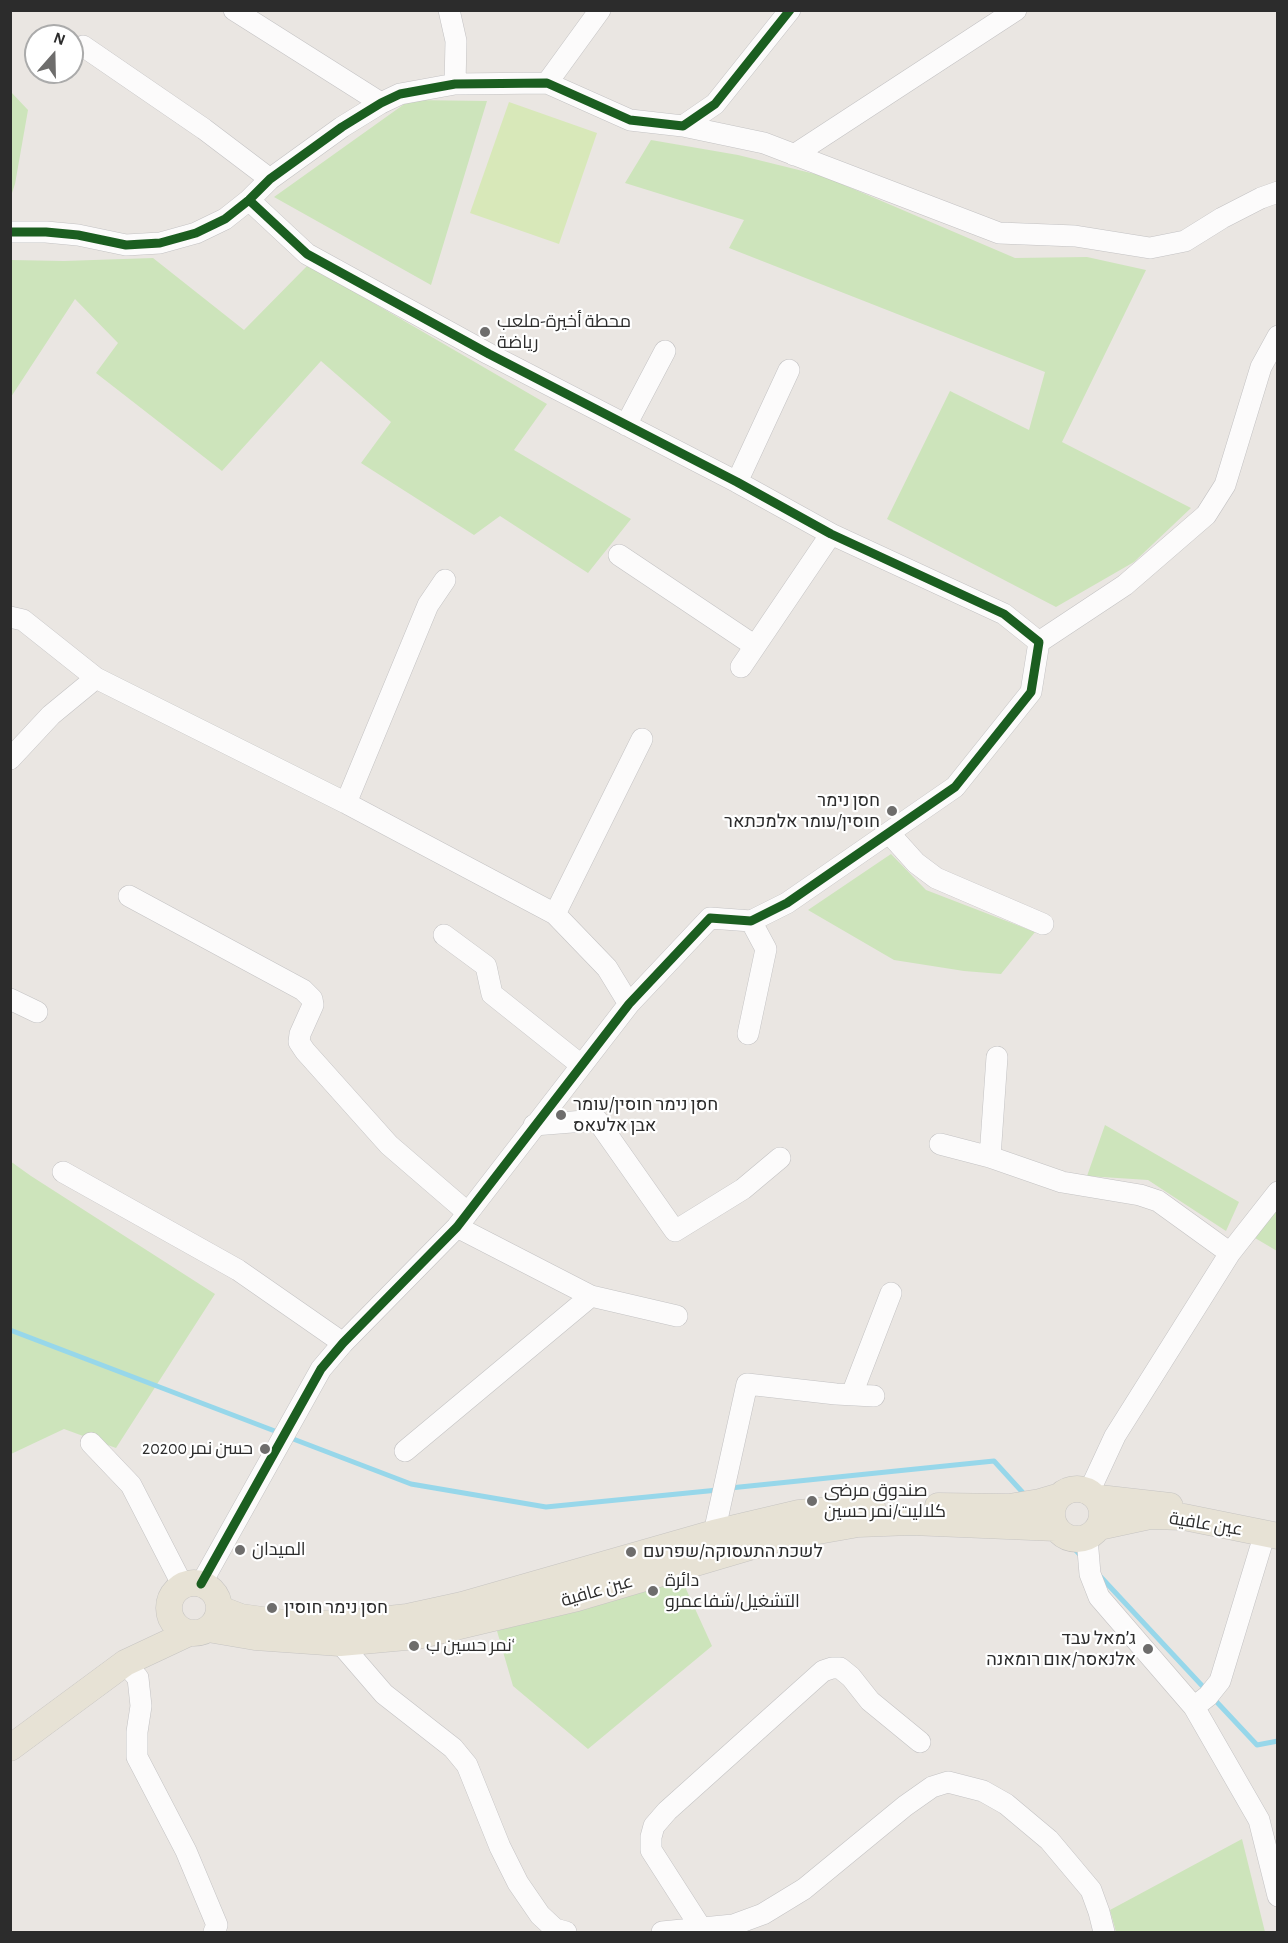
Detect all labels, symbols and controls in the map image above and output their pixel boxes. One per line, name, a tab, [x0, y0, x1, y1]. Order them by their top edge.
north arrow	[24, 24, 84, 84]
text: N	[52, 30, 67, 48]
place label: محطة أخيرة-ملعب رياضة	[497, 311, 631, 354]
marker: محطة أخيرة-ملعب رياضة	[478, 325, 492, 339]
place label: חסן נימר חוסין/עומר אלמכתאר	[724, 790, 880, 832]
marker: חסן נימר חוסין/עומר אלמכתאר	[885, 804, 899, 818]
place label: חסן נימר חוסין/עומר אבן אלעאס	[573, 1094, 718, 1136]
marker: חסן נימר חוסין/עומר אבן אלעאס	[554, 1108, 568, 1122]
place label: حسن نمر 20200	[142, 1438, 253, 1460]
marker: حسن نمر 20200	[258, 1442, 272, 1456]
place label: صندوق مرضى كلاليت/نمر حسين	[824, 1480, 946, 1522]
marker: صندوق مرضى كلاليت/نمر حسين	[805, 1494, 819, 1508]
street label: عين عافية	[1168, 1508, 1244, 1540]
place label: الميدان	[252, 1539, 306, 1561]
place label: לשכת התעסוקה/שפרעם	[643, 1541, 823, 1563]
marker: الميدان	[233, 1543, 247, 1557]
marker: לשכת התעסוקה/שפרעם	[624, 1545, 638, 1559]
street label: عين عافية	[558, 1570, 636, 1612]
place label: دائرة التشغيل/شفاعمرو	[665, 1570, 800, 1612]
marker: دائرة التشغيل/شفاعمرو	[646, 1584, 660, 1598]
place label: חסן נימר חוסין	[284, 1597, 388, 1619]
marker: חסן נימר חוסין	[265, 1601, 279, 1615]
place label: ג׳מאל עבד אלנאסר/אום רומאנה	[986, 1628, 1136, 1670]
place label: نمر حسين ب‘	[426, 1635, 515, 1657]
marker: نمر حسين ب‘	[407, 1639, 421, 1653]
marker: ג׳מאל עבד אלנאסר/אום רומאנה	[1141, 1642, 1155, 1656]

